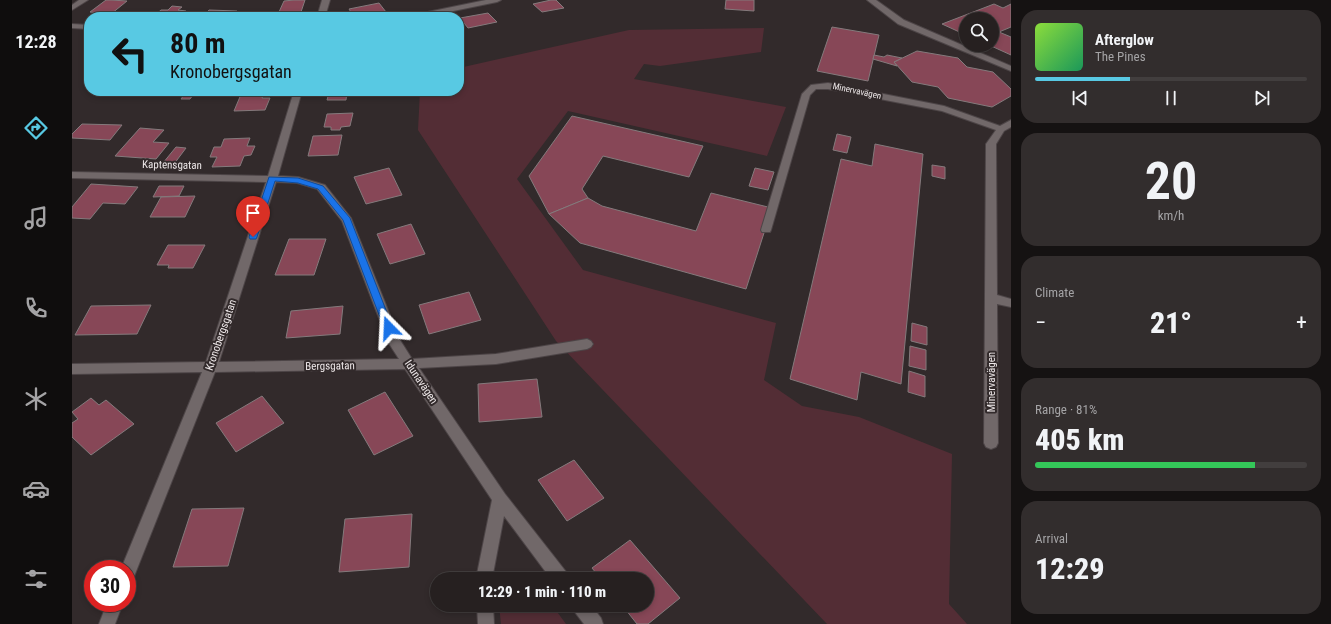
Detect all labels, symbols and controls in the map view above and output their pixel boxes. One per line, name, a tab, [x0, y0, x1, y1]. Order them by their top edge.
map controls	[959, 12, 999, 52]
button: search	[959, 12, 999, 52]
text: 80 m	[170, 27, 226, 60]
icon: left	[104, 28, 156, 80]
text: 12:28	[15, 31, 57, 52]
text: Afterglow	[1095, 31, 1154, 49]
text: The Pines	[1095, 49, 1146, 64]
text: Kronobergsgatan	[170, 61, 292, 82]
street label: Minervavägen	[832, 81, 882, 101]
icon: previous	[1069, 87, 1091, 109]
icon: pause	[1160, 87, 1182, 109]
icon: next	[1251, 87, 1273, 109]
icon: directions	[22, 114, 50, 142]
text: 20	[1145, 151, 1197, 212]
street label: Kaptensgatan	[142, 158, 202, 172]
pin	[236, 196, 270, 237]
icon: arrive	[242, 202, 264, 224]
icon: music	[22, 204, 50, 232]
text: km/h	[1158, 208, 1184, 223]
text: Climate	[1035, 285, 1074, 300]
icon: phone	[22, 294, 50, 322]
street label: Kronobergsgatan	[203, 298, 239, 372]
text: 21°	[1150, 305, 1192, 340]
position arrow	[368, 307, 410, 349]
text: −	[1035, 310, 1046, 335]
text: +	[1296, 310, 1307, 335]
street label: Minervavägen	[985, 352, 998, 412]
street label: Idunavägen	[402, 358, 440, 406]
street label: Bergsgatan	[305, 359, 355, 373]
icon: climate	[22, 385, 50, 413]
text: Range · 81%	[1035, 402, 1097, 417]
text: 405 km	[1035, 422, 1124, 457]
icon: car	[22, 475, 50, 503]
text: Arrival	[1035, 531, 1068, 546]
text: 12:29	[1035, 551, 1104, 586]
speed limit sign: 30	[84, 560, 136, 612]
icon: filters	[22, 565, 50, 593]
text: 12:29 · 1 min · 110 m	[478, 583, 606, 601]

